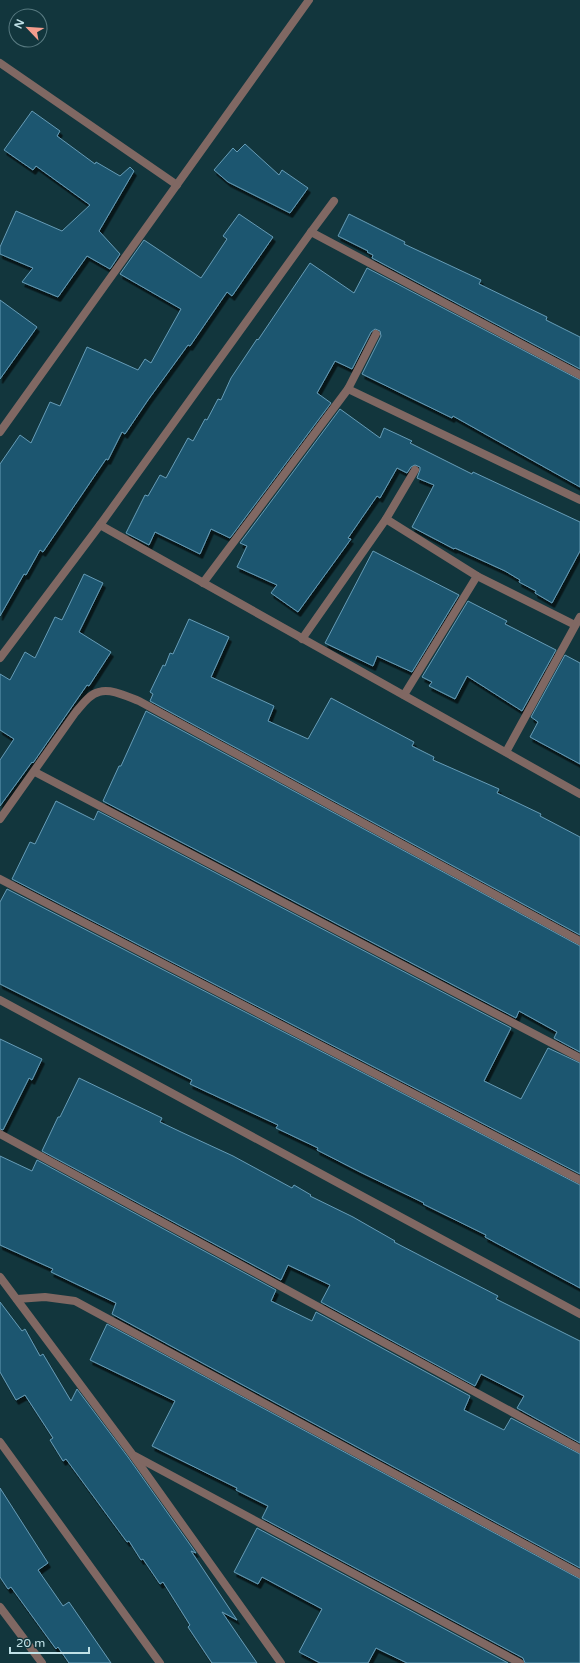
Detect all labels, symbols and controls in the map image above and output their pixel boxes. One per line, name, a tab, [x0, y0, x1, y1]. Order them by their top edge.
north arrow	[8, 8, 48, 48]
text: N	[12, 17, 27, 31]
scale bar	[10, 1629, 89, 1655]
text: 20 m	[16, 1636, 45, 1650]

